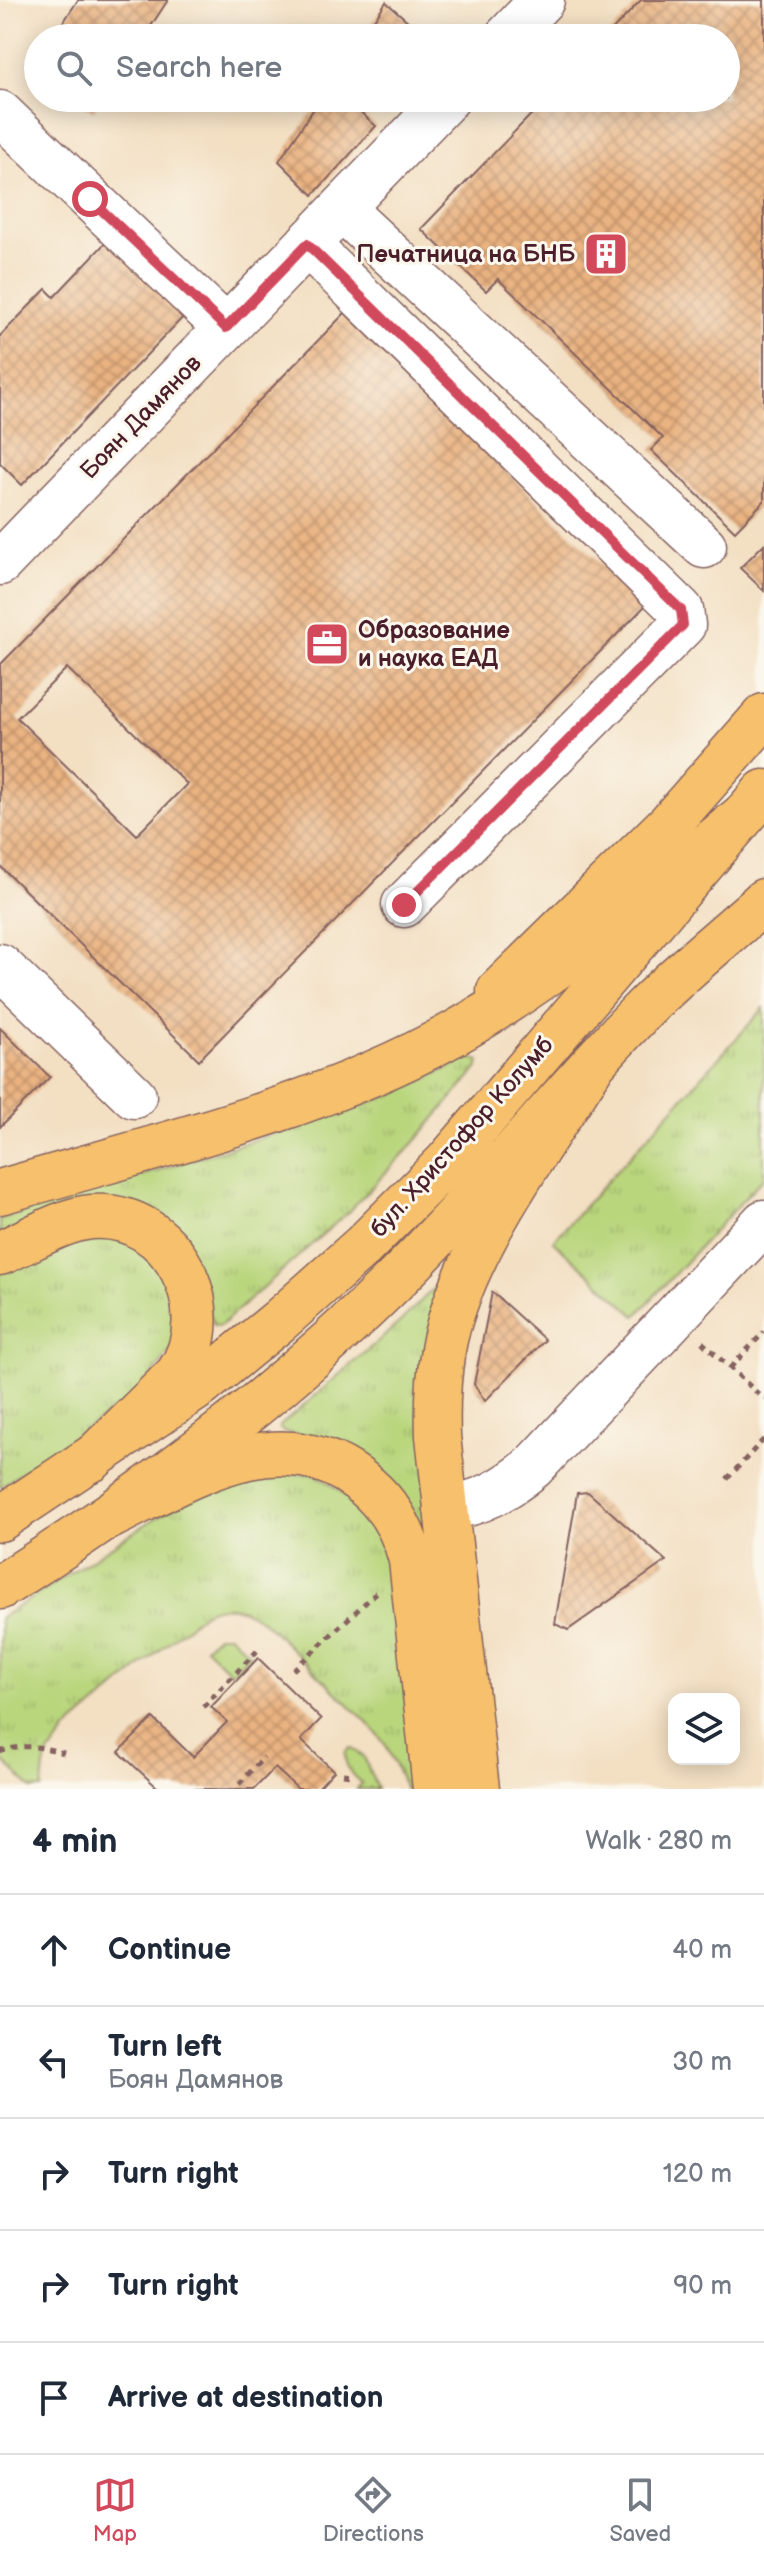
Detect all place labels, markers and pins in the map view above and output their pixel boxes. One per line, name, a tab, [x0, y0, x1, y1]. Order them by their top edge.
building icon: Печатница на БНБ	[582, 230, 630, 278]
place label: Печатница на БНБ	[356, 240, 576, 269]
place label: Образование и наука ЕАД	[358, 616, 510, 673]
office icon: Образование и наука ЕАД	[303, 620, 351, 668]

